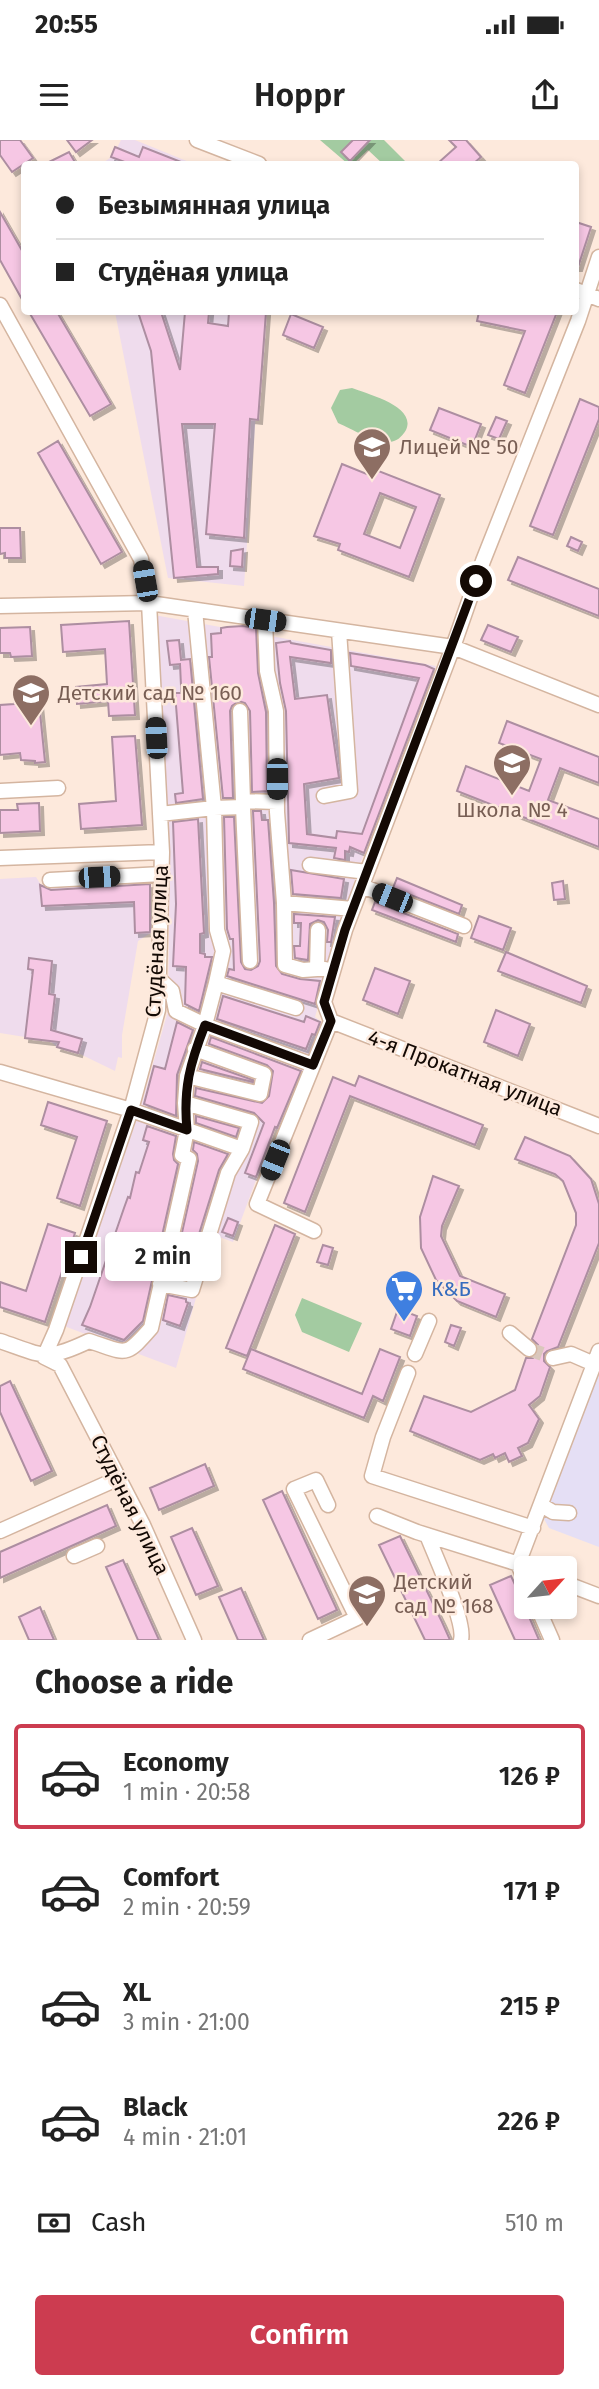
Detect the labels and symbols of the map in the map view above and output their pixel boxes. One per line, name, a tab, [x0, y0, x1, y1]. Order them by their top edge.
school or university icon: Лицей № 50	[351, 426, 393, 481]
place label: Лицей № 50	[399, 434, 519, 460]
car	[132, 558, 159, 604]
route start	[460, 565, 492, 597]
car	[243, 607, 288, 633]
school or university icon: Детский сад № 160	[10, 672, 52, 727]
place label: Детский сад № 160	[57, 680, 242, 706]
car	[145, 716, 168, 760]
school or university icon: Школа № 4	[491, 742, 533, 797]
car	[267, 758, 288, 800]
place label: Школа № 4	[456, 797, 568, 823]
street label: Студёная улица	[140, 864, 174, 1018]
car	[78, 865, 121, 889]
car	[369, 880, 416, 916]
street label: 4-я Прокатная улица	[364, 1024, 566, 1122]
car	[258, 1137, 293, 1183]
callout: 2 min	[106, 1232, 221, 1282]
route end	[65, 1241, 97, 1273]
supermarket icon: К&Б	[383, 1268, 425, 1323]
place label: К&Б	[431, 1276, 471, 1302]
street label: Студёная улица	[85, 1431, 175, 1579]
north arrow	[514, 1556, 578, 1619]
place label: Детский сад № 168	[393, 1569, 494, 1619]
school or university icon: Детский сад № 168	[346, 1573, 388, 1628]

